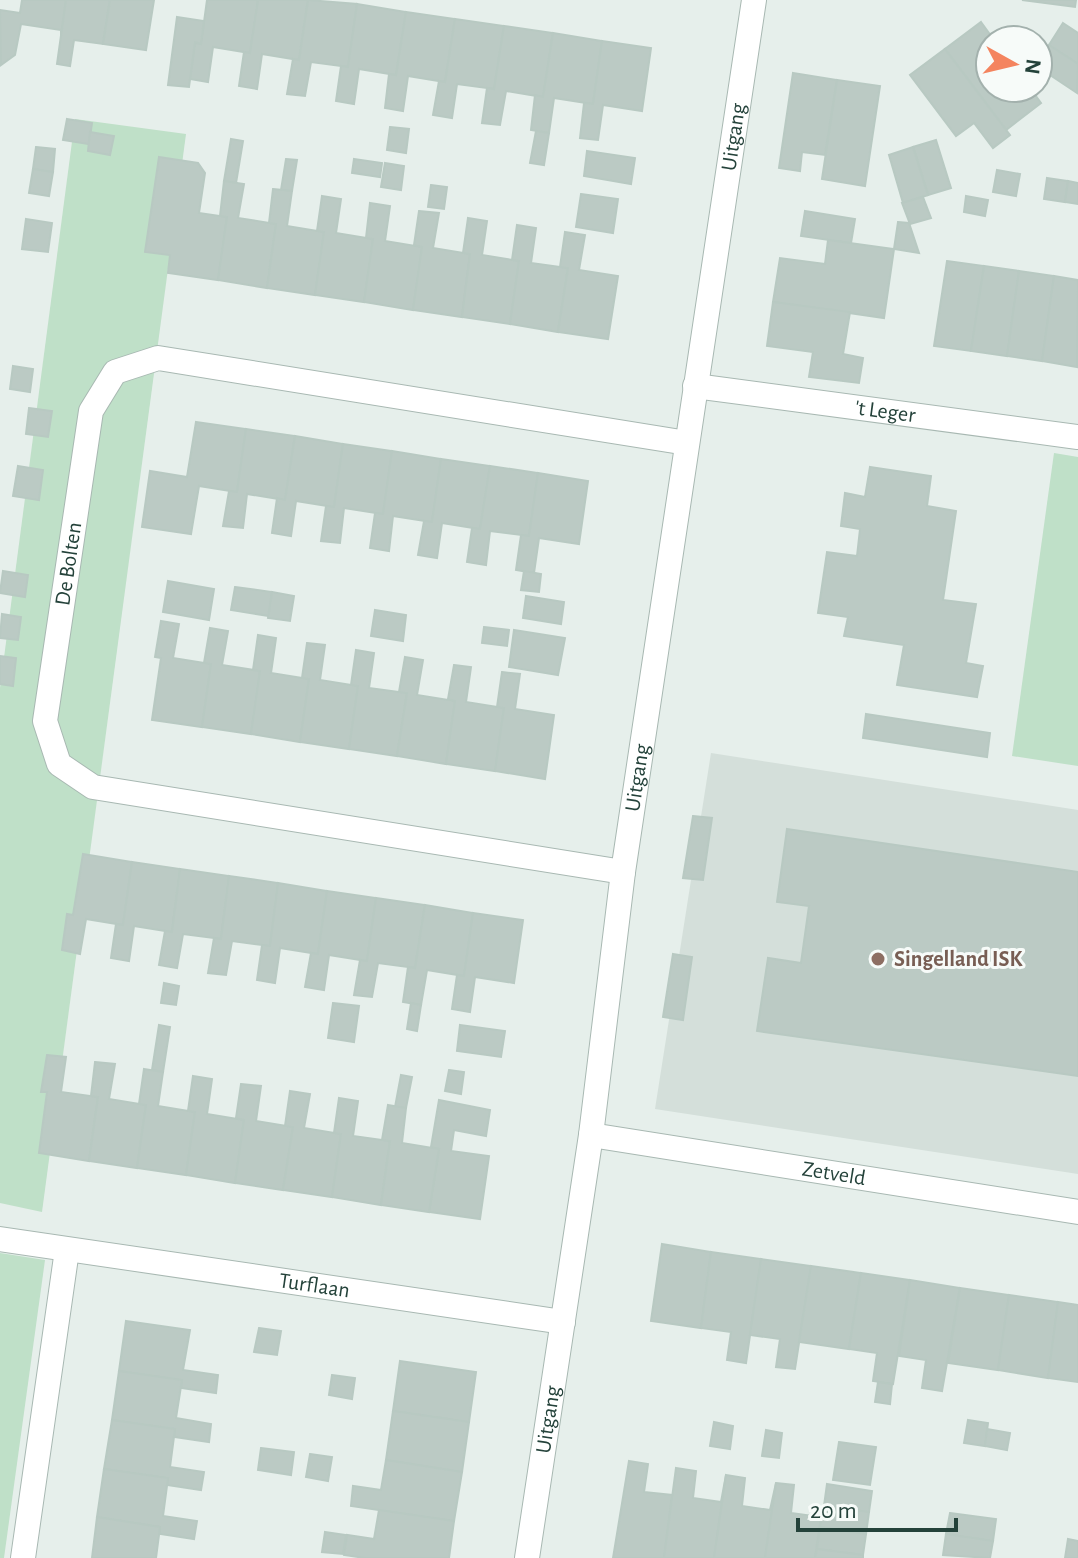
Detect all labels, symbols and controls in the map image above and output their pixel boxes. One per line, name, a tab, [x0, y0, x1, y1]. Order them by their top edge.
north arrow	[974, 24, 1054, 104]
text: N	[1021, 58, 1045, 76]
street label: Uitgang	[717, 101, 749, 172]
street label: 't Leger	[854, 396, 917, 426]
street label: De Bolten	[51, 521, 85, 607]
street label: Uitgang	[621, 742, 653, 813]
place label: Singelland ISK	[894, 948, 1024, 970]
marker: Singelland ISK	[869, 950, 887, 968]
street label: Zetveld	[801, 1158, 867, 1189]
street label: Turflaan	[278, 1269, 351, 1301]
street label: Uitgang	[532, 1384, 564, 1455]
scale bar	[798, 1482, 956, 1532]
text: 20 m	[810, 1499, 857, 1523]

